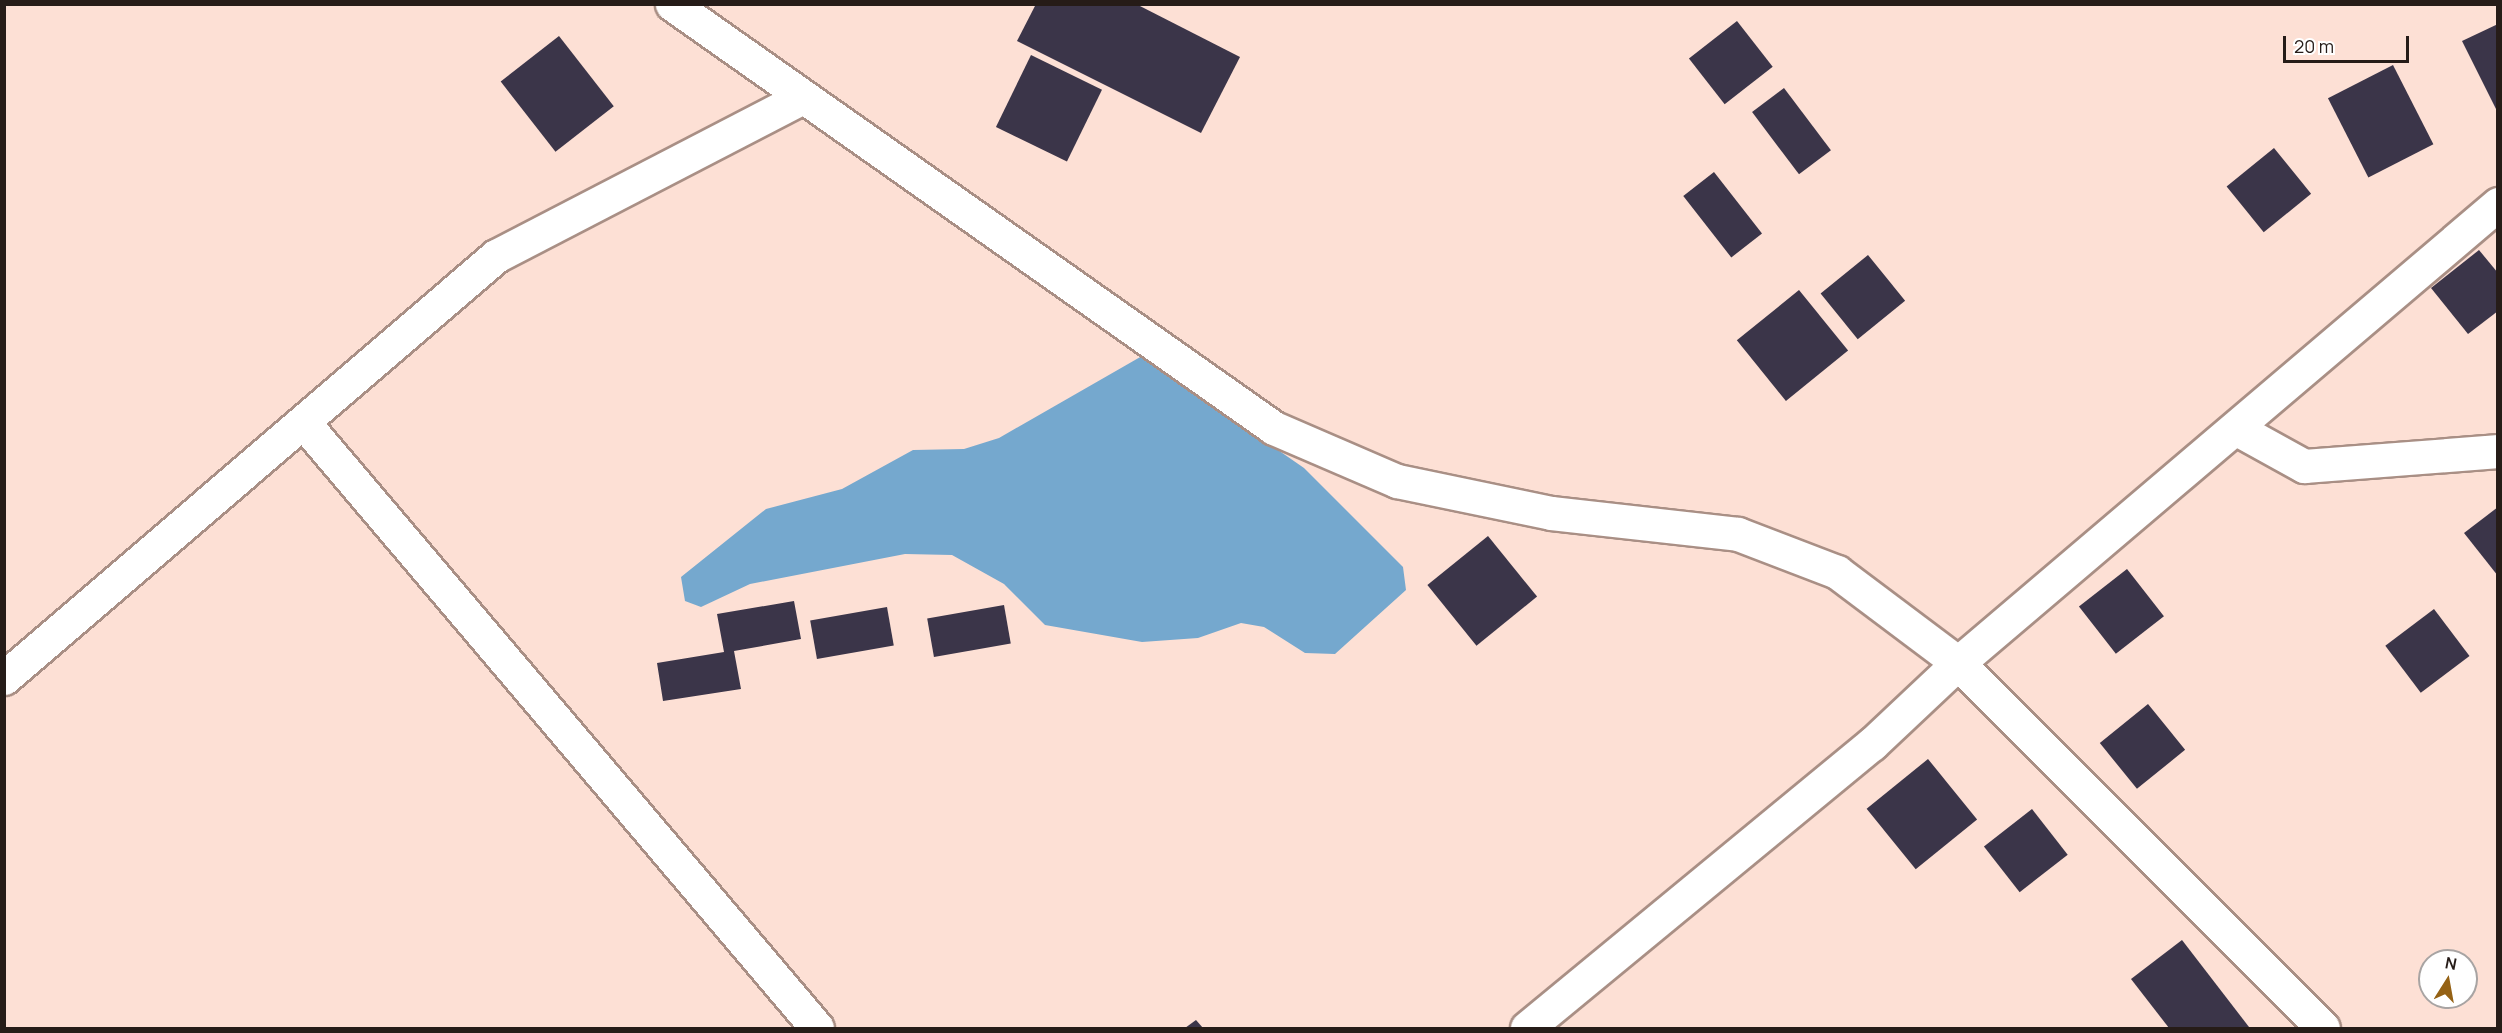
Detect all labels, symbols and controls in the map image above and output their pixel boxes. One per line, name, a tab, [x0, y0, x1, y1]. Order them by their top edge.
scale bar	[2286, 24, 2412, 62]
text: 20 m	[2294, 34, 2334, 58]
north arrow	[2418, 949, 2478, 1009]
text: N	[2443, 951, 2459, 975]

